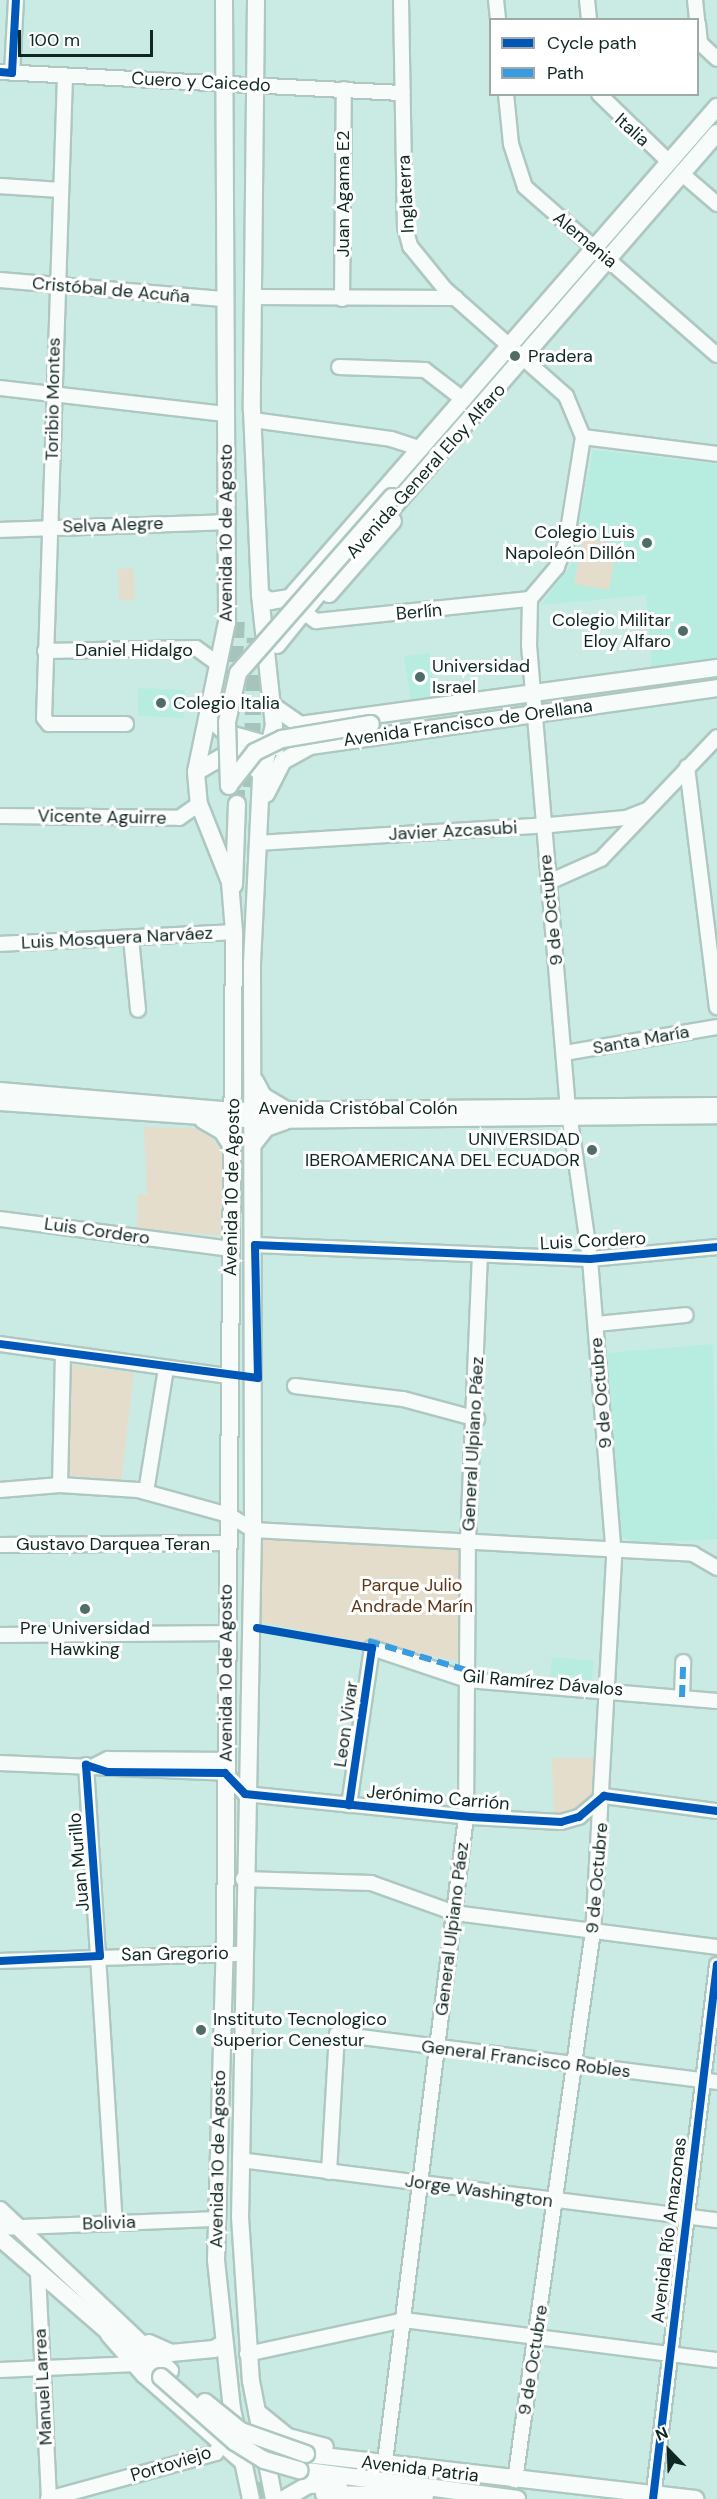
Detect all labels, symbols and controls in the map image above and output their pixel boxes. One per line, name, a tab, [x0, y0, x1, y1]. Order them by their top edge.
scale bar	[21, 18, 156, 56]
legend	[489, 18, 699, 96]
text: 100 m	[29, 28, 80, 52]
text: Cycle path	[547, 31, 637, 55]
text: Path	[547, 61, 584, 85]
street label: Cuero y Caicedo	[131, 68, 271, 96]
street label: Italia	[610, 109, 654, 151]
street label: Juan Agama E2	[332, 130, 354, 258]
street label: Inglaterra	[393, 154, 419, 234]
street label: Alemania	[549, 207, 621, 273]
street label: Cristóbal de Acuña	[31, 272, 191, 308]
street label: Toribio Montes	[41, 337, 65, 461]
place label: Pradera	[528, 345, 593, 367]
marker: Pradera	[506, 347, 524, 365]
street label: Avenida General Eloy Alfaro	[342, 379, 510, 563]
street label: Avenida 10 de Agosto	[215, 444, 237, 622]
street label: Selva Alegre	[62, 512, 164, 538]
place label: Colegio Luis Napoleón Dillón	[505, 522, 635, 564]
marker: Colegio Luis Napoleón Dillón	[640, 536, 654, 550]
street label: Berlín	[395, 599, 443, 625]
place label: Colegio Militar Eloy Alfaro	[552, 610, 671, 652]
marker: Colegio Militar Eloy Alfaro	[676, 624, 690, 638]
street label: Daniel Hidalgo	[75, 639, 193, 661]
place label: Universidad Israel	[432, 656, 530, 698]
marker: Universidad Israel	[413, 670, 427, 684]
place label: Colegio Italia	[173, 692, 280, 714]
street label: Avenida Francisco de Orellana	[342, 695, 594, 751]
marker: Colegio Italia	[154, 696, 168, 710]
street label: Vicente Aguirre	[37, 805, 167, 829]
street label: Javier Azcasubi	[388, 817, 518, 845]
street label: 9 de Octubre	[534, 853, 568, 967]
street label: Luis Mosquera Narváez	[21, 922, 213, 954]
street label: Santa María	[591, 1021, 691, 1059]
street label: Avenida Cristóbal Colón	[258, 1097, 458, 1119]
street label: Avenida 10 de Agosto	[220, 1098, 244, 1276]
place label: UNIVERSIDAD IBEROAMERICANA DEL ECUADOR	[305, 1129, 580, 1172]
marker: UNIVERSIDAD IBEROAMERICANA DEL ECUADOR	[585, 1143, 599, 1157]
street label: Luis Cordero	[43, 1213, 151, 1249]
street label: Luis Cordero	[539, 1227, 647, 1255]
street label: 9 de Octubre	[585, 1336, 617, 1450]
street label: General Ulpiano Páez	[458, 1356, 488, 1532]
street label: Gustavo Darquea Teran	[16, 1533, 210, 1555]
park label: Parque Julio Andrade Marín	[351, 1575, 473, 1618]
street label: Avenida 10 de Agosto	[215, 1584, 237, 1762]
marker: Pre Universidad Hawking	[78, 1602, 92, 1616]
place label: Pre Universidad Hawking	[20, 1618, 150, 1660]
street label: Gil Ramírez Dávalos	[462, 1665, 624, 1701]
street label: Leon Vivar	[329, 1679, 363, 1769]
street label: Jerónimo Carrión	[365, 1781, 511, 1815]
street label: Juan Murillo	[64, 1812, 94, 1912]
street label: 9 de Octubre	[581, 1821, 613, 1935]
street label: General Ulpiano Páez	[431, 1841, 473, 2017]
street label: San Gregorio	[121, 1942, 229, 1966]
place label: Instituto Tecnologico Superior Cenestur	[213, 2009, 387, 2052]
marker: Instituto Tecnologico Superior Cenestur	[194, 2023, 208, 2037]
street label: General Francisco Robles	[420, 2035, 632, 2083]
street label: Avenida 10 de Agosto	[206, 2070, 230, 2248]
street label: Avenida Río Amazonas	[647, 2136, 691, 2324]
street label: Jorge Washington	[404, 2170, 554, 2212]
street label: Bolivia	[82, 2211, 136, 2235]
street label: 9 de Octubre	[514, 2303, 552, 2417]
street label: Manuel Larrea	[29, 2328, 57, 2446]
north arrow	[639, 2421, 699, 2481]
text: N	[652, 2422, 671, 2446]
street label: Portoviejo	[128, 2441, 214, 2487]
street label: Avenida Patria	[360, 2451, 480, 2487]

